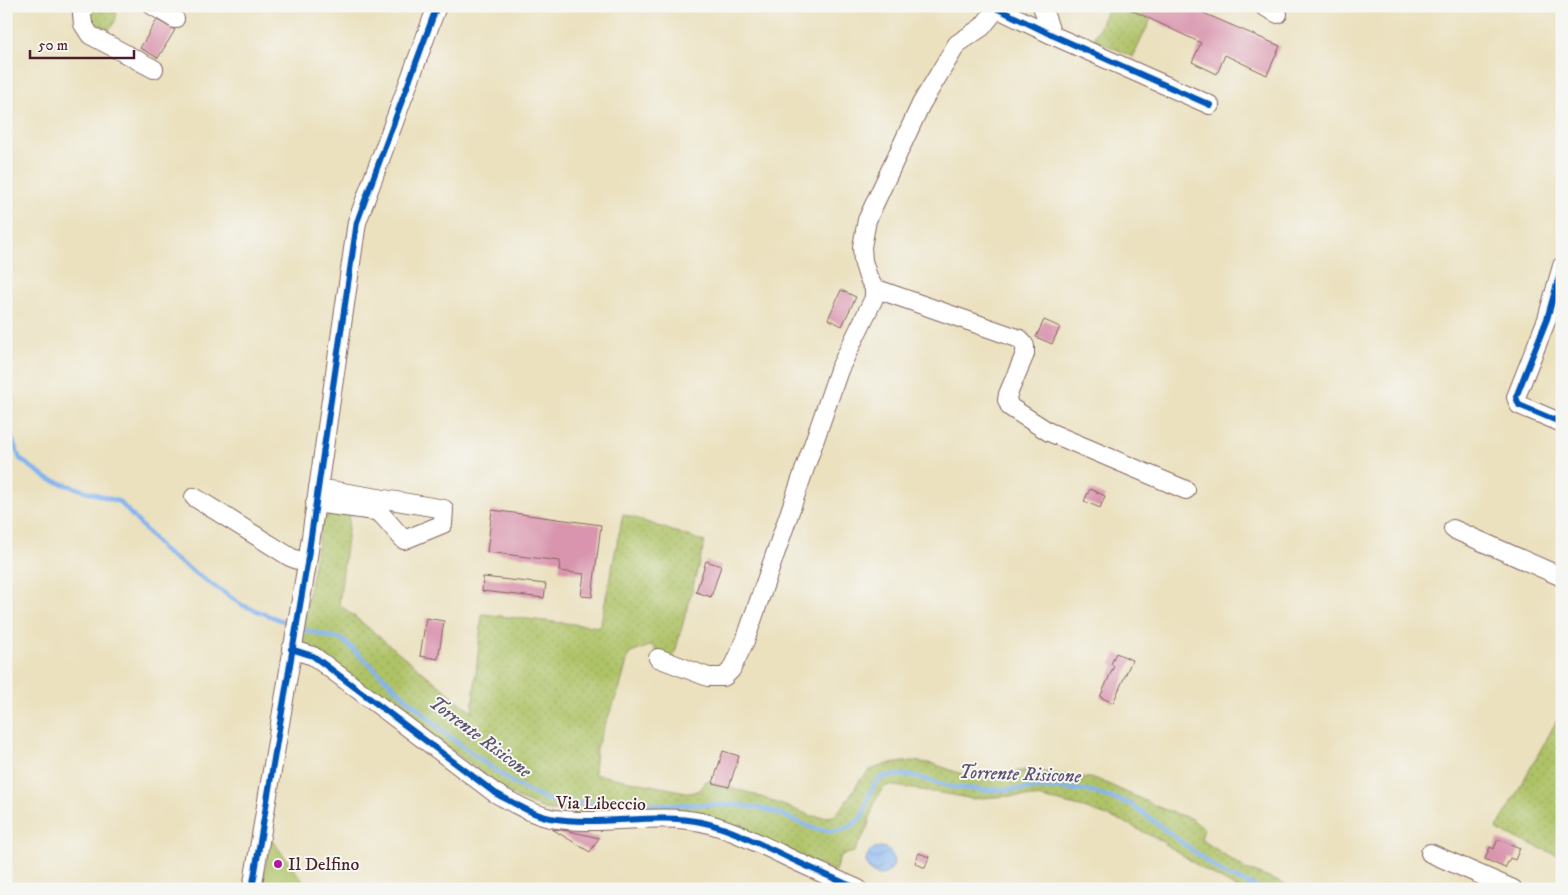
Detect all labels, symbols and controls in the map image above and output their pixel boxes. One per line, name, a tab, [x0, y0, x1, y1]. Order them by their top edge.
scale bar	[30, 28, 134, 60]
text: 50 m	[38, 36, 68, 55]
water label: Torrente Risicone	[424, 691, 536, 783]
water label: Torrente Risicone	[959, 761, 1082, 788]
street label: Via Libeccio	[555, 792, 646, 816]
place label: Il Delfino	[288, 854, 359, 876]
marker: Il Delfino	[272, 858, 284, 870]

